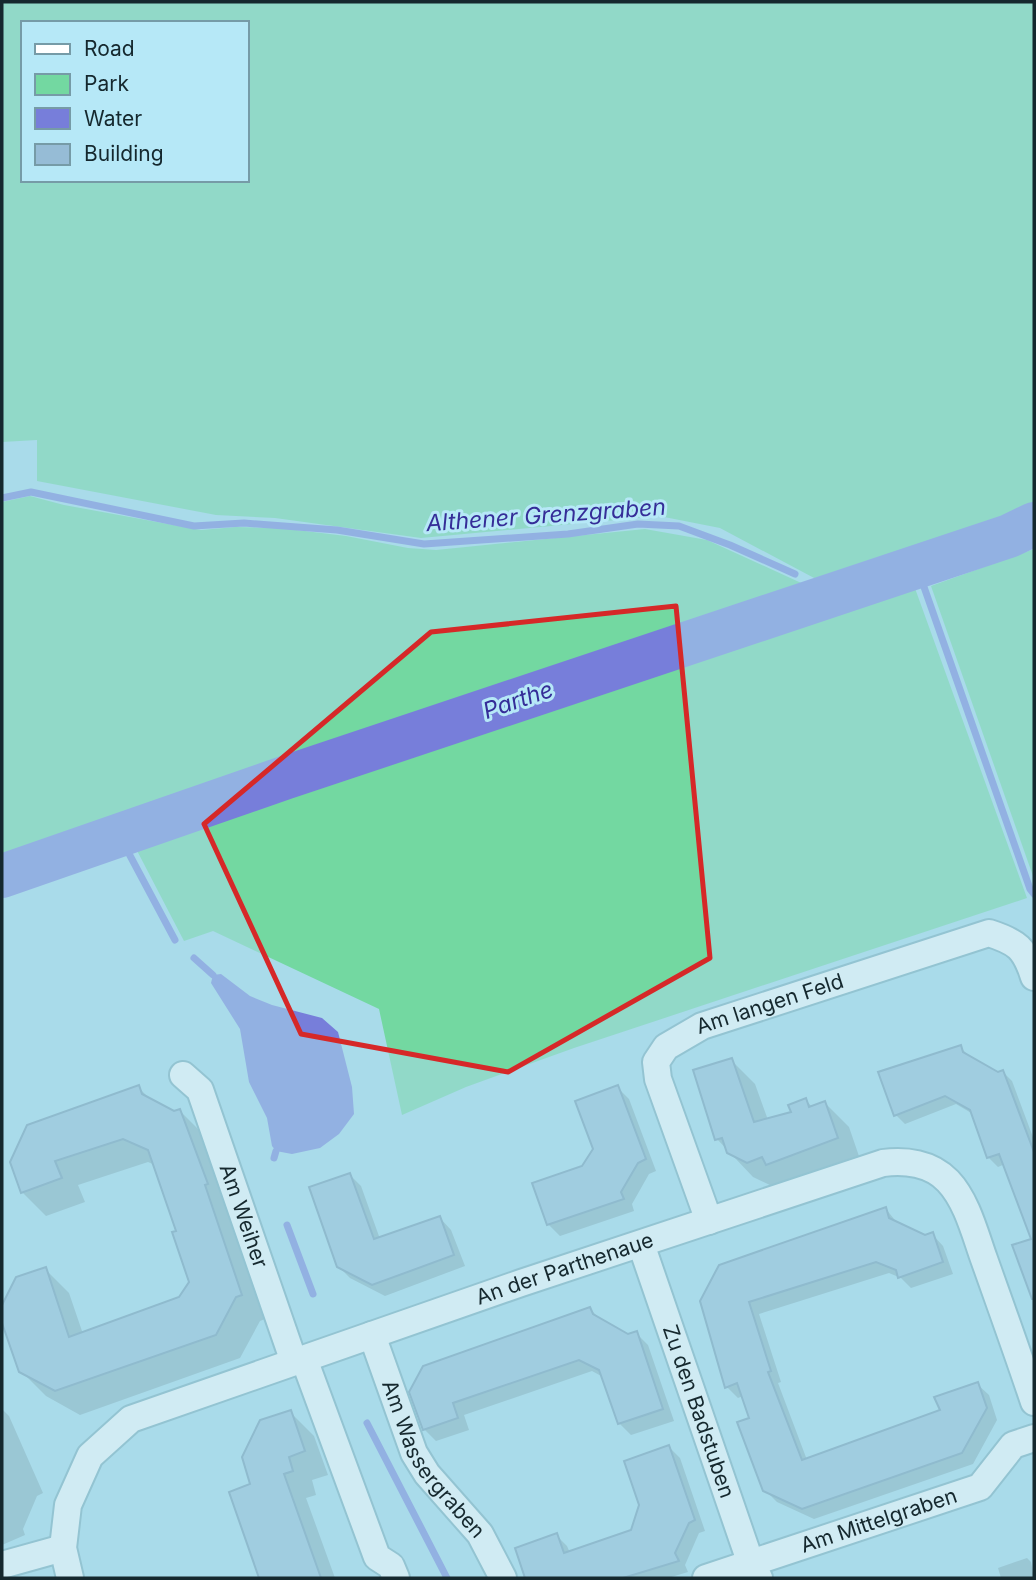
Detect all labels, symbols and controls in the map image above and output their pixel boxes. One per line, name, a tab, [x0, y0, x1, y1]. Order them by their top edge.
legend	[21, 21, 248, 182]
text: Road	[84, 36, 135, 61]
text: Park	[84, 71, 129, 96]
text: Water	[84, 106, 142, 131]
text: Building	[84, 141, 164, 166]
water label: Althener Grenzgraben	[424, 493, 667, 537]
water label: Parthe	[479, 675, 557, 725]
street label: Am langen Feld	[693, 968, 846, 1039]
street label: Am Weiher	[215, 1161, 274, 1271]
street label: An der Parthenaue	[472, 1227, 656, 1310]
street label: Zu den Badstuben	[658, 1321, 740, 1501]
street label: Am Wassergraben	[377, 1377, 491, 1543]
street label: Am Mittelgraben	[797, 1483, 960, 1558]

